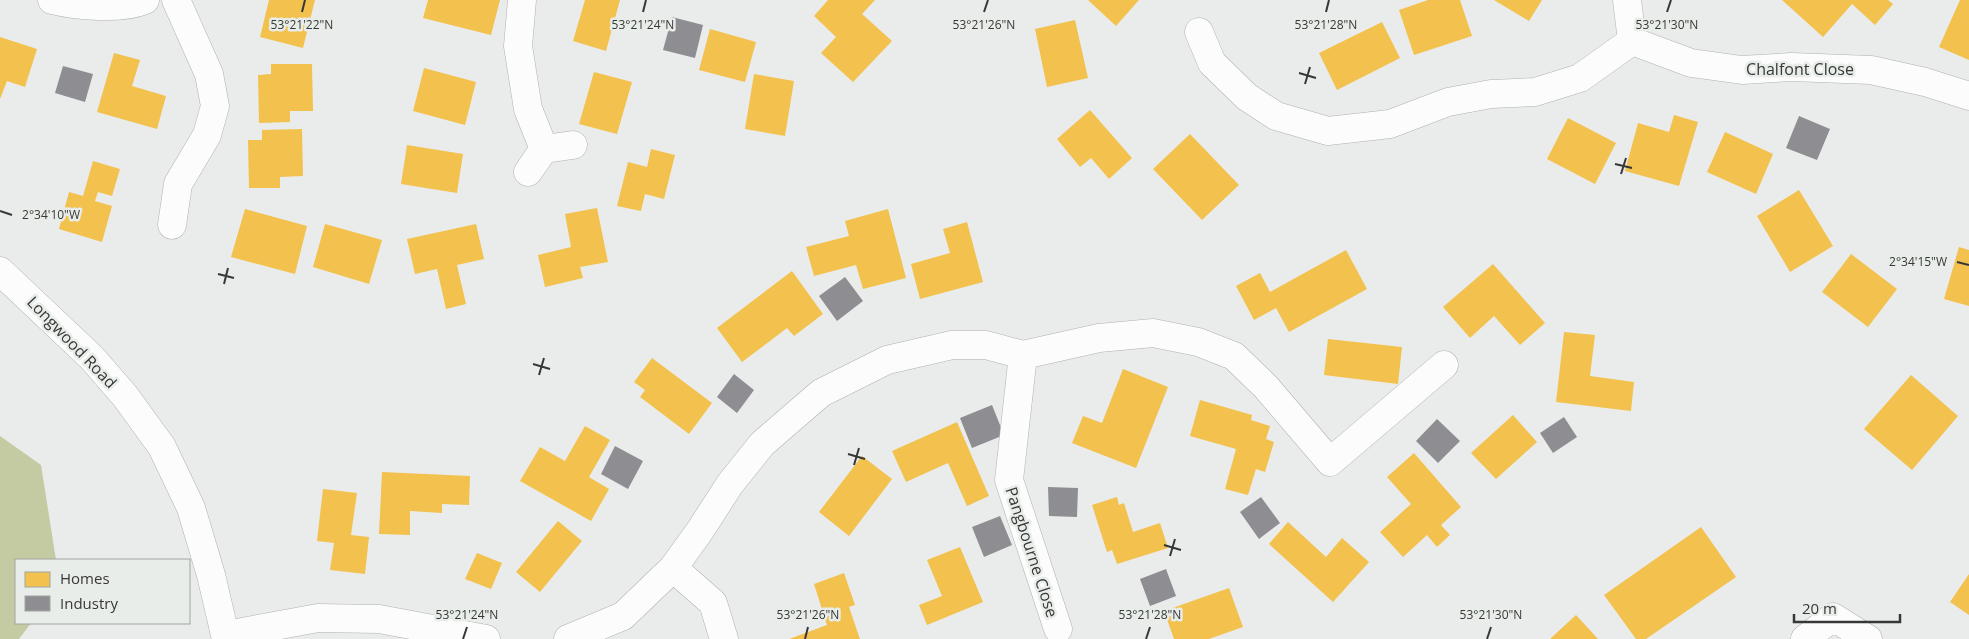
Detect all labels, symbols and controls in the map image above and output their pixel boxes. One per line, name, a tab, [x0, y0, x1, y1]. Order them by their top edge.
text: 53°21'22"N	[271, 16, 333, 33]
text: 53°21'24"N	[612, 16, 674, 33]
text: 53°21'26"N	[953, 16, 1015, 33]
text: 53°21'28"N	[1295, 16, 1357, 33]
text: 53°21'30"N	[1636, 16, 1698, 33]
street label: Chalfont Close	[1746, 58, 1854, 80]
text: 2°34'10"W	[22, 206, 80, 223]
text: 2°34'15"W	[1889, 253, 1947, 270]
street label: Longwood Road	[22, 291, 122, 393]
street label: Pangbourne Close	[1001, 484, 1063, 620]
legend	[15, 559, 190, 624]
text: Homes	[60, 568, 110, 588]
scale bar	[1794, 592, 1900, 624]
text: Industry	[60, 593, 118, 613]
text: 20 m	[1802, 598, 1837, 618]
text: 53°21'24"N	[436, 606, 498, 623]
text: 53°21'26"N	[777, 606, 839, 623]
text: 53°21'28"N	[1119, 606, 1181, 623]
text: 53°21'30"N	[1460, 606, 1522, 623]

